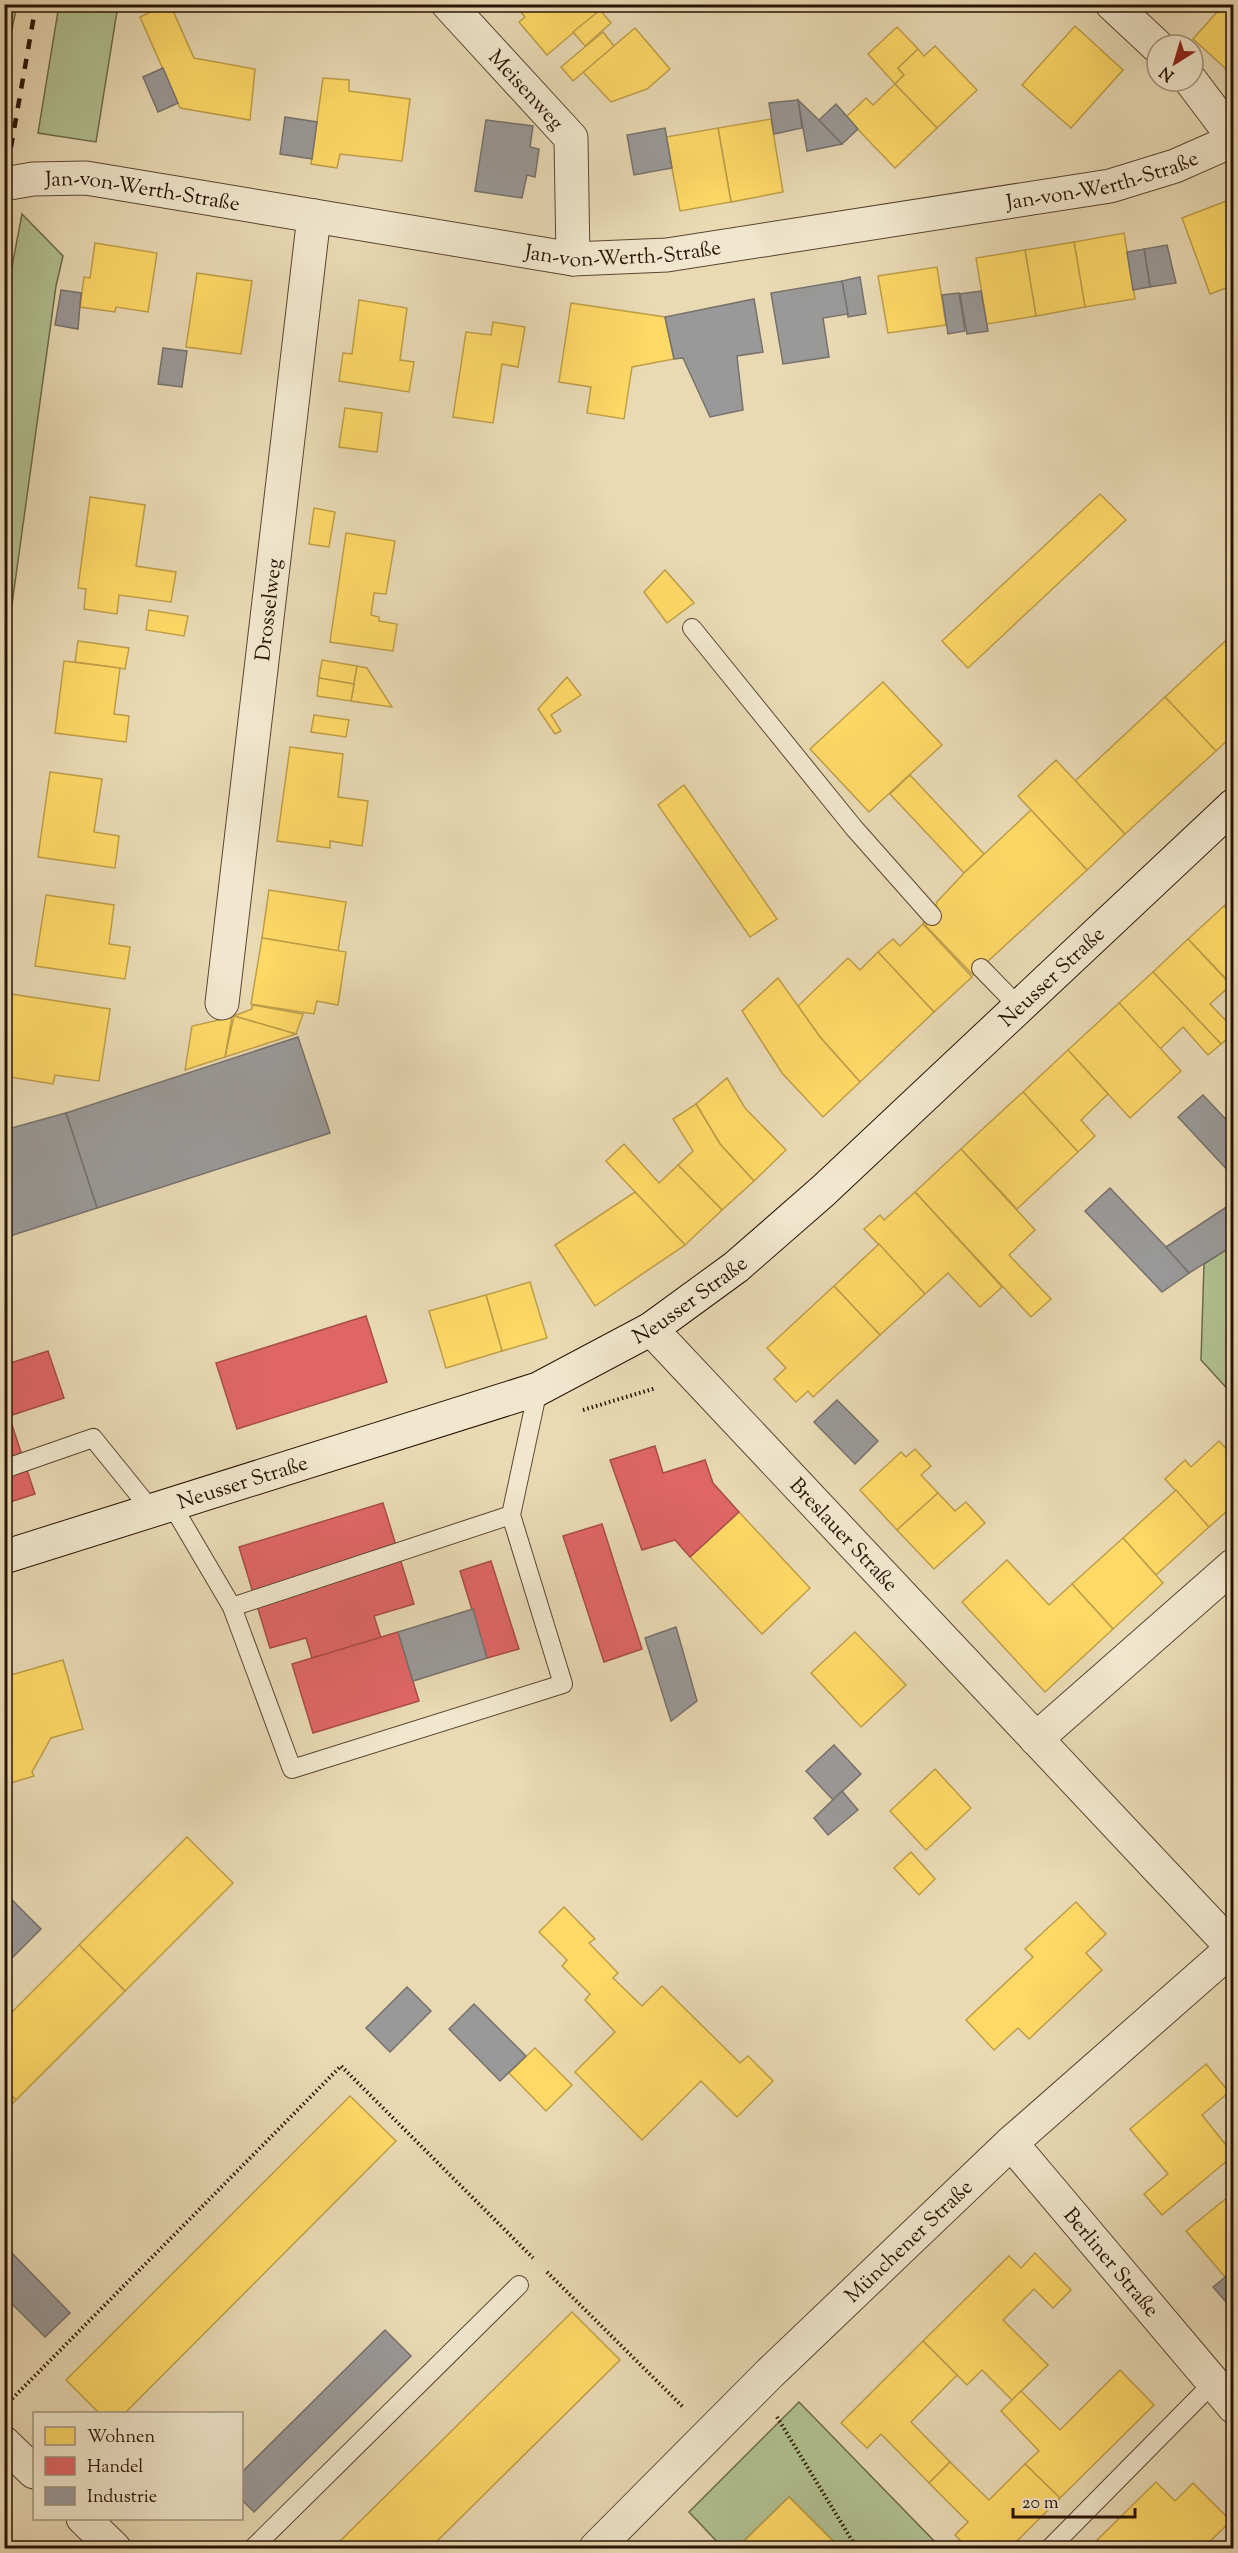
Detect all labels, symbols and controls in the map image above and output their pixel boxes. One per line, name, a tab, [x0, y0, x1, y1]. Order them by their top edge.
north arrow	[1145, 33, 1205, 93]
street label: Meisenweg	[480, 44, 570, 138]
text: N	[1155, 60, 1180, 86]
street label: Jan-von-Werth-Straße	[1003, 144, 1204, 219]
street label: Jan-von-Werth-Straße	[44, 165, 242, 220]
street label: Jan-von-Werth-Straße	[521, 234, 723, 276]
street label: Drosselweg	[249, 557, 291, 663]
street label: Neusser Straße	[993, 921, 1112, 1035]
street label: Neusser Straße	[628, 1250, 755, 1353]
street label: Neusser Straße	[174, 1449, 312, 1518]
street label: Breslauer Straße	[781, 1472, 904, 1600]
street label: Münchener Straße	[839, 2174, 981, 2311]
street label: Berliner Straße	[1055, 2202, 1165, 2325]
legend	[33, 2412, 243, 2520]
text: Wohnen	[87, 2425, 155, 2451]
text: Handel	[87, 2455, 143, 2481]
scale bar	[1013, 2481, 1134, 2519]
text: Industrie	[87, 2485, 157, 2511]
text: 20 m	[1022, 2491, 1059, 2517]

